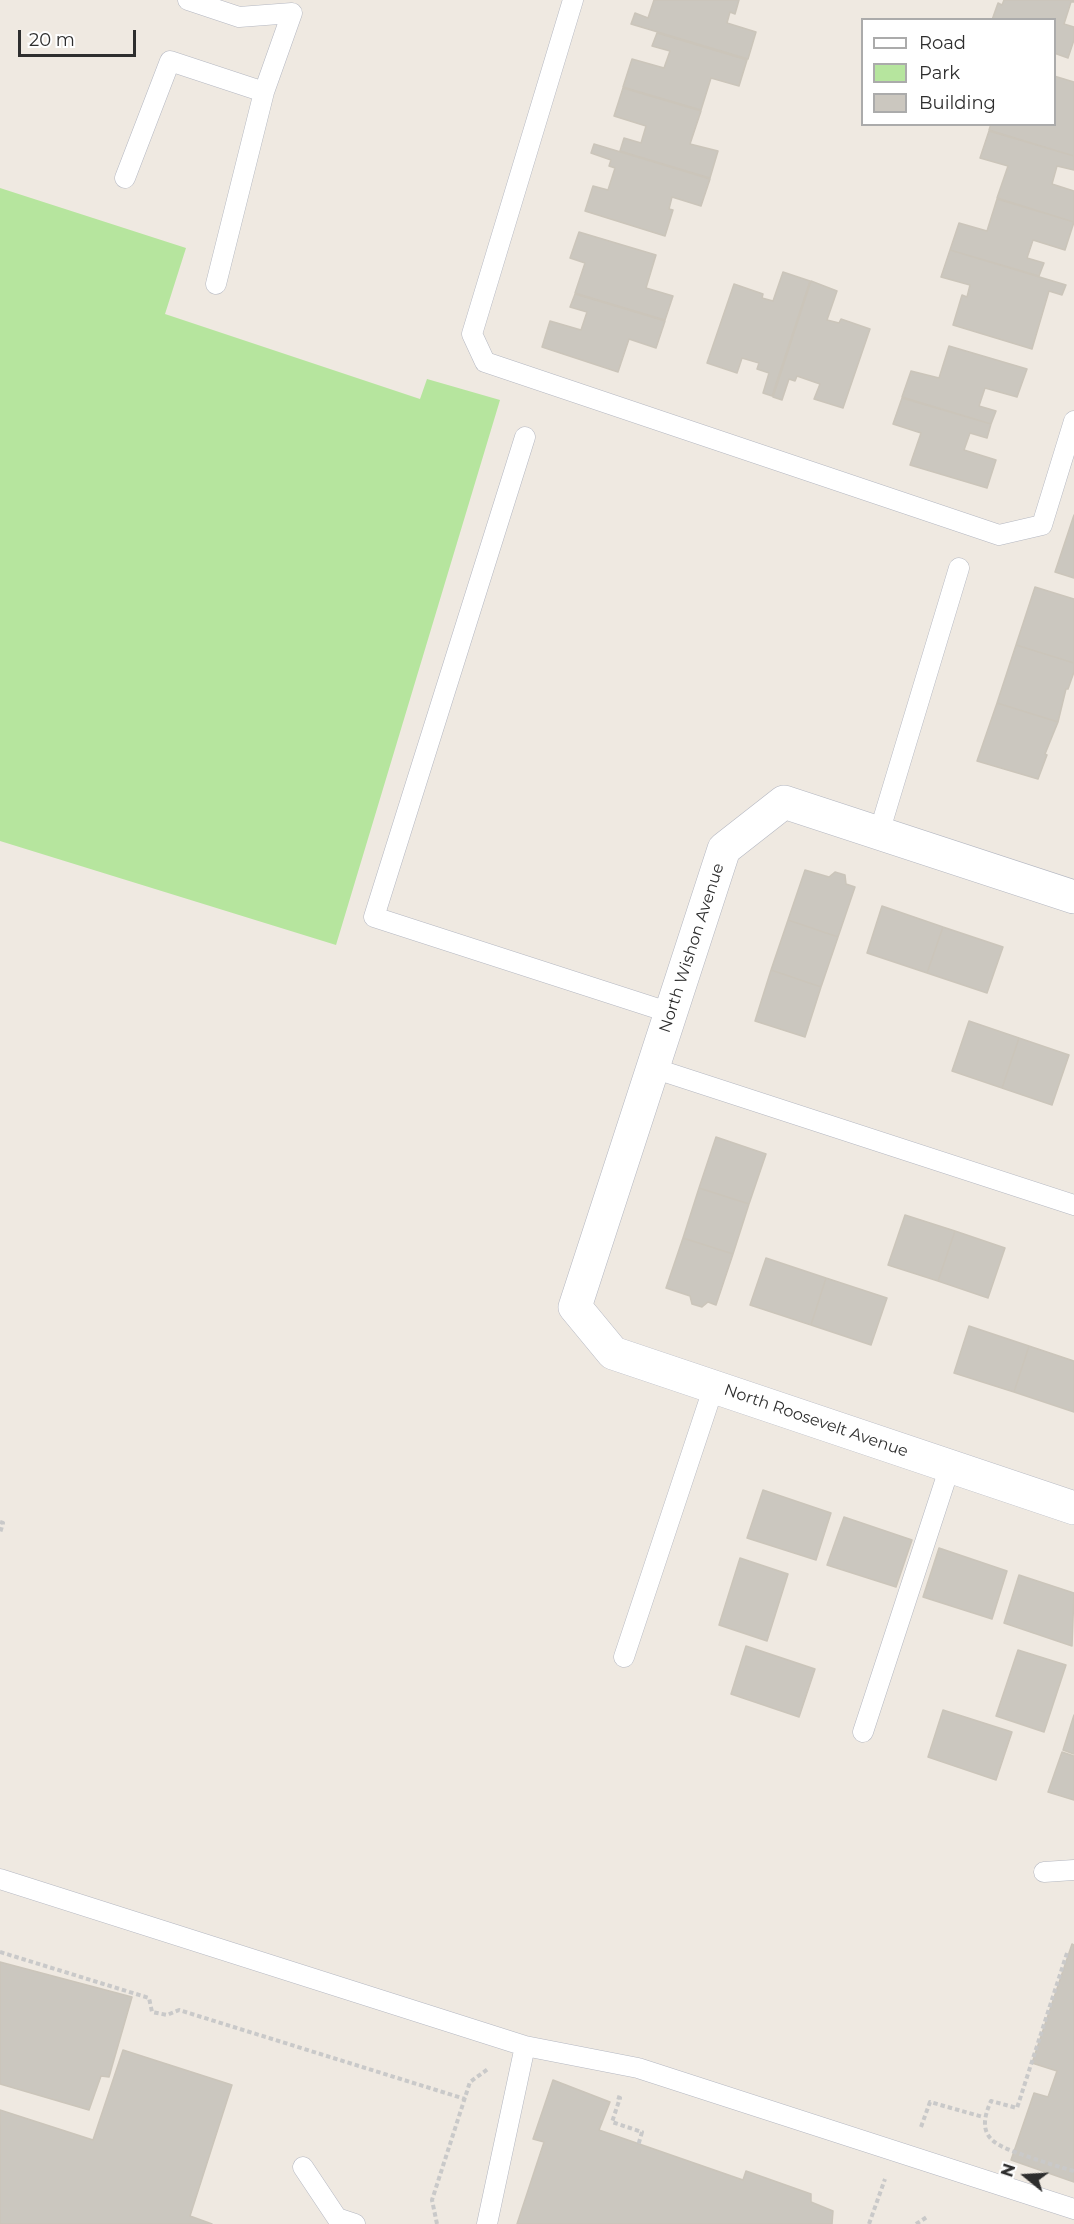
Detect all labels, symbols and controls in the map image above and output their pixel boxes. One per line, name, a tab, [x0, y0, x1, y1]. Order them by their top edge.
scale bar	[21, 18, 140, 56]
legend	[861, 18, 1056, 126]
text: 20 m	[29, 29, 75, 51]
text: Road	[919, 32, 966, 54]
text: Park	[919, 62, 960, 84]
text: Building	[919, 92, 996, 114]
street label: North Wishon Avenue	[656, 861, 728, 1035]
street label: North Roosevelt Avenue	[721, 1380, 911, 1462]
north arrow	[996, 2146, 1056, 2206]
text: N	[997, 2161, 1019, 2179]

